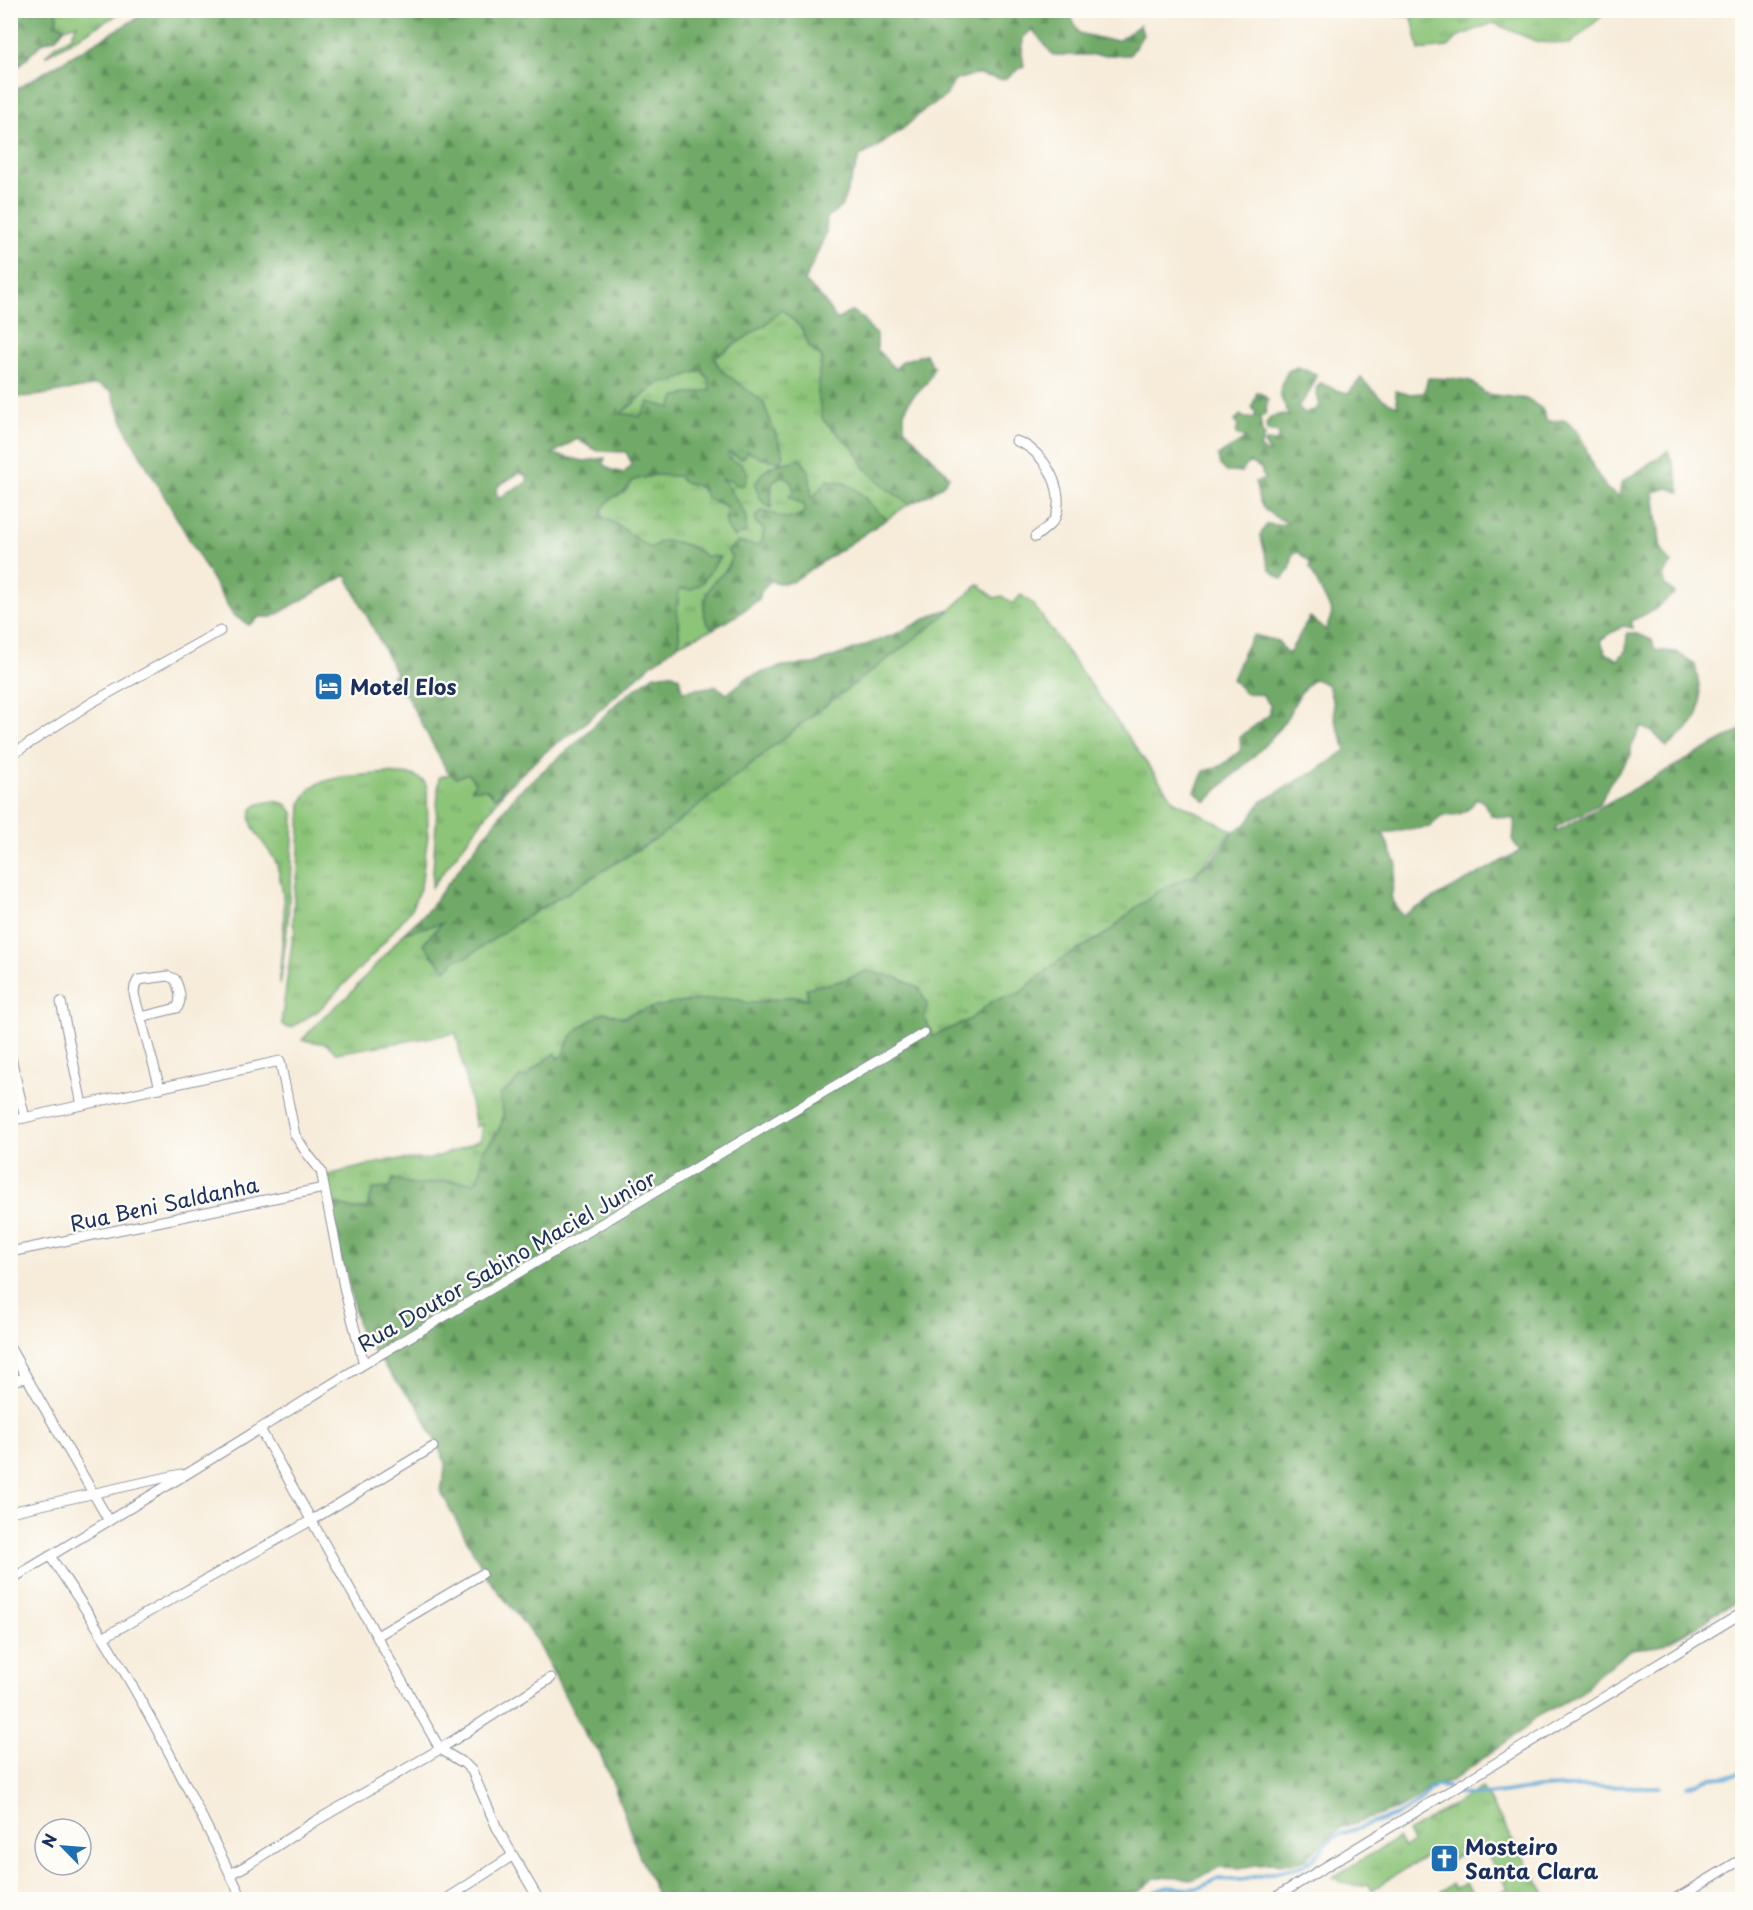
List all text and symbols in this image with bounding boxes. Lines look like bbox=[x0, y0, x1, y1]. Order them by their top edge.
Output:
hotel icon: Motel Elos bbox=[313, 670, 345, 702]
place label: Motel Elos bbox=[350, 670, 456, 702]
street label: Rua Doutor Sabino Maciel Junior bbox=[351, 1161, 661, 1359]
street label: Rua Beni Saldanha bbox=[67, 1167, 261, 1239]
north arrow bbox=[33, 1817, 93, 1877]
text: N bbox=[35, 1829, 62, 1851]
place label: Mosteiro Santa Clara bbox=[1465, 1830, 1598, 1886]
church icon: Mosteiro Santa Clara bbox=[1428, 1842, 1460, 1874]

